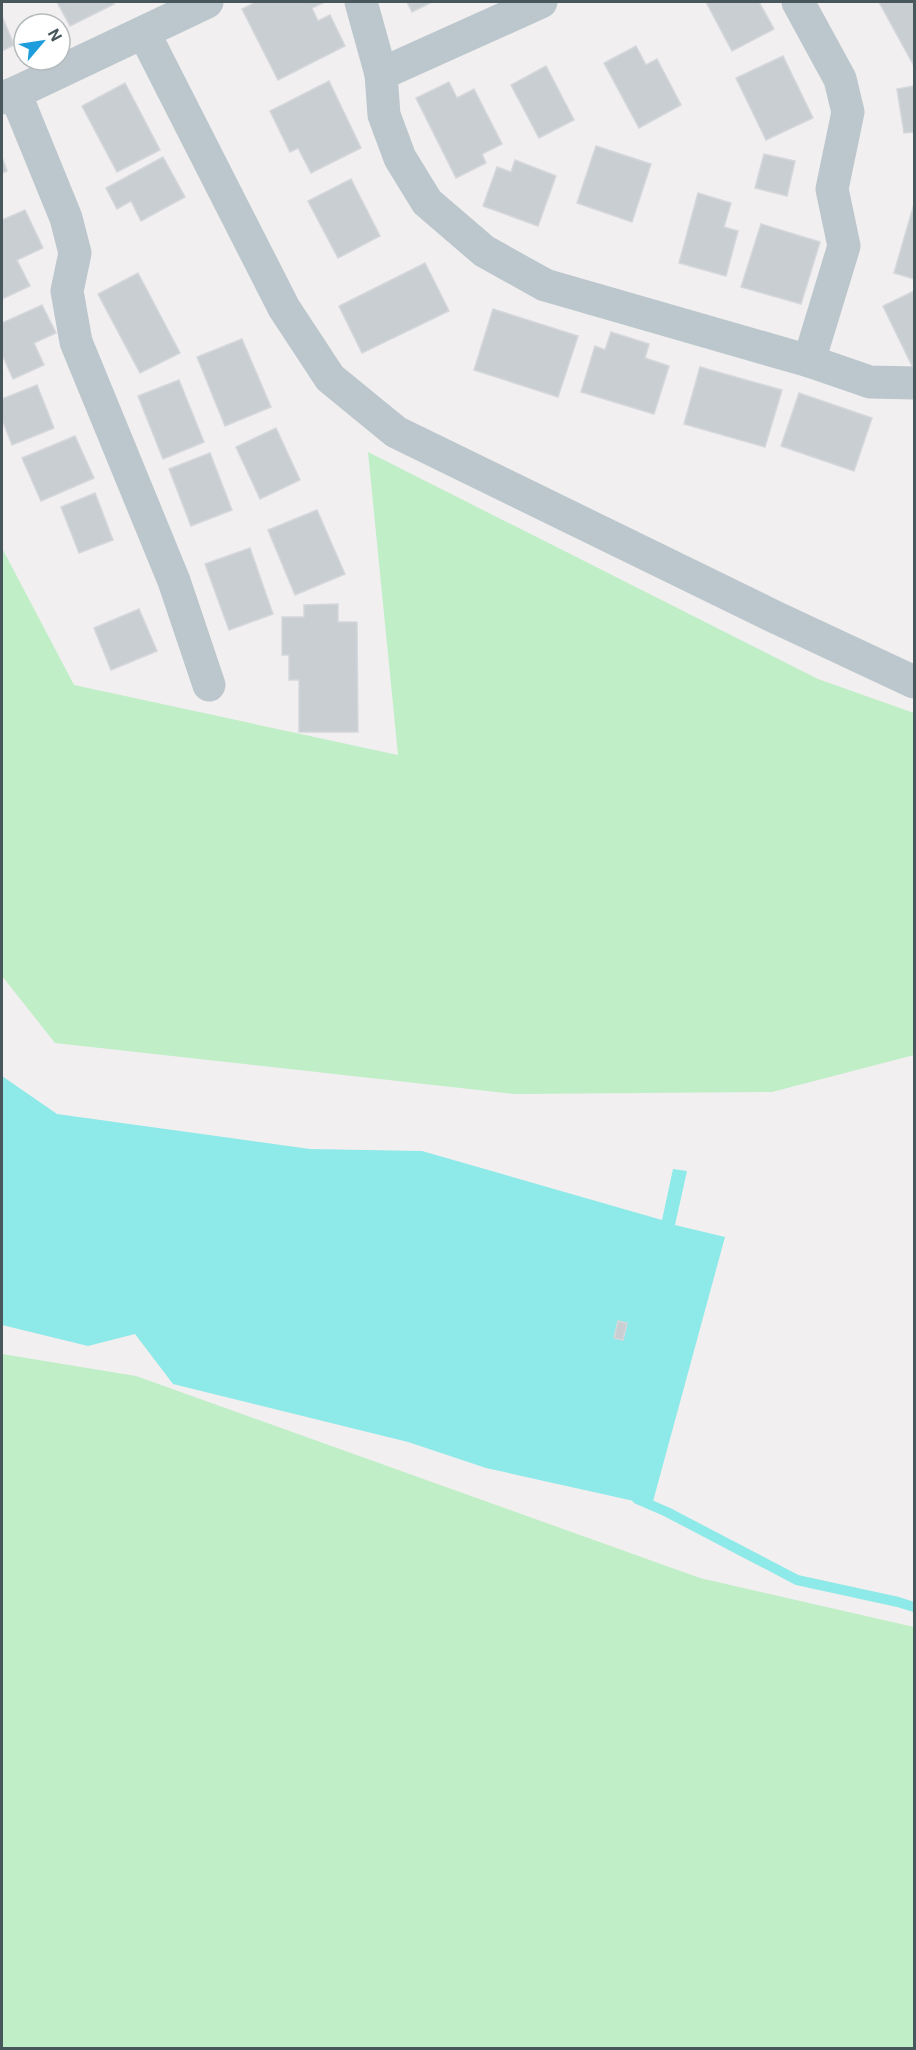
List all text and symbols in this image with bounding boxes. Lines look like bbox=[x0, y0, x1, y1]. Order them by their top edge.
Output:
north arrow bbox=[12, 12, 72, 72]
text: N bbox=[44, 25, 66, 45]

